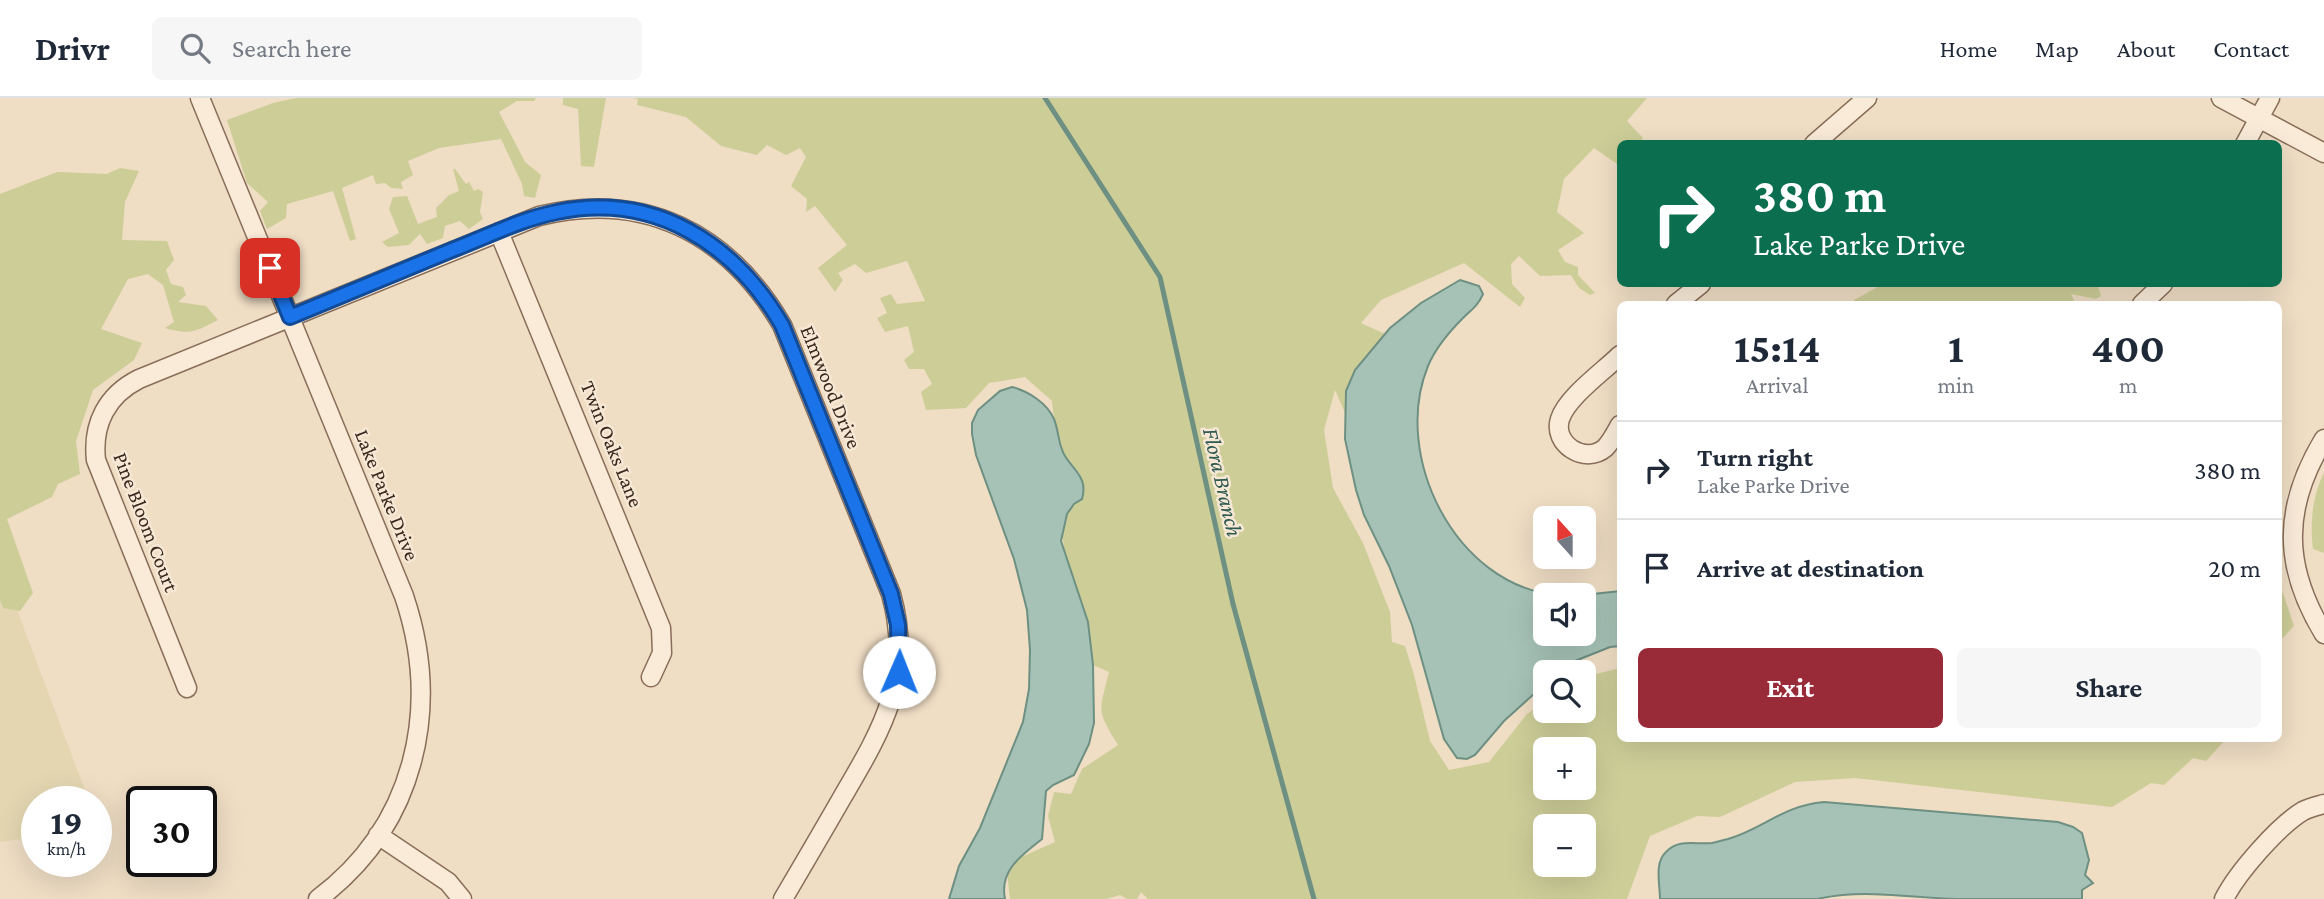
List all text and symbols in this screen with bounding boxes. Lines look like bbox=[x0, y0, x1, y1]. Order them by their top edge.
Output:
search box bbox=[152, 17, 642, 80]
icon: search bbox=[176, 29, 214, 67]
text: Drivr bbox=[35, 30, 110, 67]
text: Search here bbox=[232, 34, 351, 63]
text: Home bbox=[1940, 35, 1997, 62]
text: Map bbox=[2035, 35, 2079, 62]
text: About bbox=[2117, 35, 2175, 62]
text: Contact bbox=[2213, 35, 2289, 62]
icon: right bbox=[1638, 168, 1729, 259]
text: 380 m bbox=[1753, 168, 1886, 223]
text: Lake Parke Drive bbox=[1753, 226, 1965, 262]
pin bbox=[240, 238, 300, 298]
icon: arrive bbox=[251, 249, 289, 287]
street label: Elmwood Drive bbox=[795, 322, 867, 452]
text: 15:14 bbox=[1734, 324, 1820, 371]
text: 1 bbox=[1948, 324, 1964, 371]
text: 400 bbox=[2091, 324, 2165, 371]
text: Arrival bbox=[1746, 372, 1808, 398]
text: min bbox=[1937, 372, 1974, 398]
text: m bbox=[2119, 372, 2137, 398]
street label: Twin Oaks Lane bbox=[576, 377, 648, 511]
water label: Flora Branch bbox=[1198, 425, 1248, 539]
street label: Lake Parke Drive bbox=[350, 426, 424, 564]
text: Turn right bbox=[1697, 443, 1813, 472]
street label: Pine Bloom Court bbox=[108, 449, 184, 596]
icon: right bbox=[1638, 451, 1676, 489]
text: 380 m bbox=[2194, 456, 2261, 485]
text: Lake Parke Drive bbox=[1697, 472, 1850, 498]
north arrow bbox=[1533, 506, 1596, 569]
map controls bbox=[1533, 506, 1596, 877]
icon: arrive bbox=[1638, 549, 1676, 587]
text: Arrive at destination bbox=[1697, 554, 1924, 583]
text: 20 m bbox=[2208, 554, 2261, 583]
button: sound bbox=[1533, 583, 1596, 646]
position arrow bbox=[862, 635, 936, 709]
button: Exit bbox=[1638, 648, 1943, 728]
button: Share bbox=[1957, 648, 2261, 728]
button: search bbox=[1533, 660, 1596, 723]
button: + bbox=[1533, 737, 1596, 800]
speed limit sign: 30 bbox=[126, 786, 217, 877]
text: 19 bbox=[50, 803, 83, 842]
button: − bbox=[1533, 814, 1596, 877]
text: km/h bbox=[47, 839, 86, 859]

